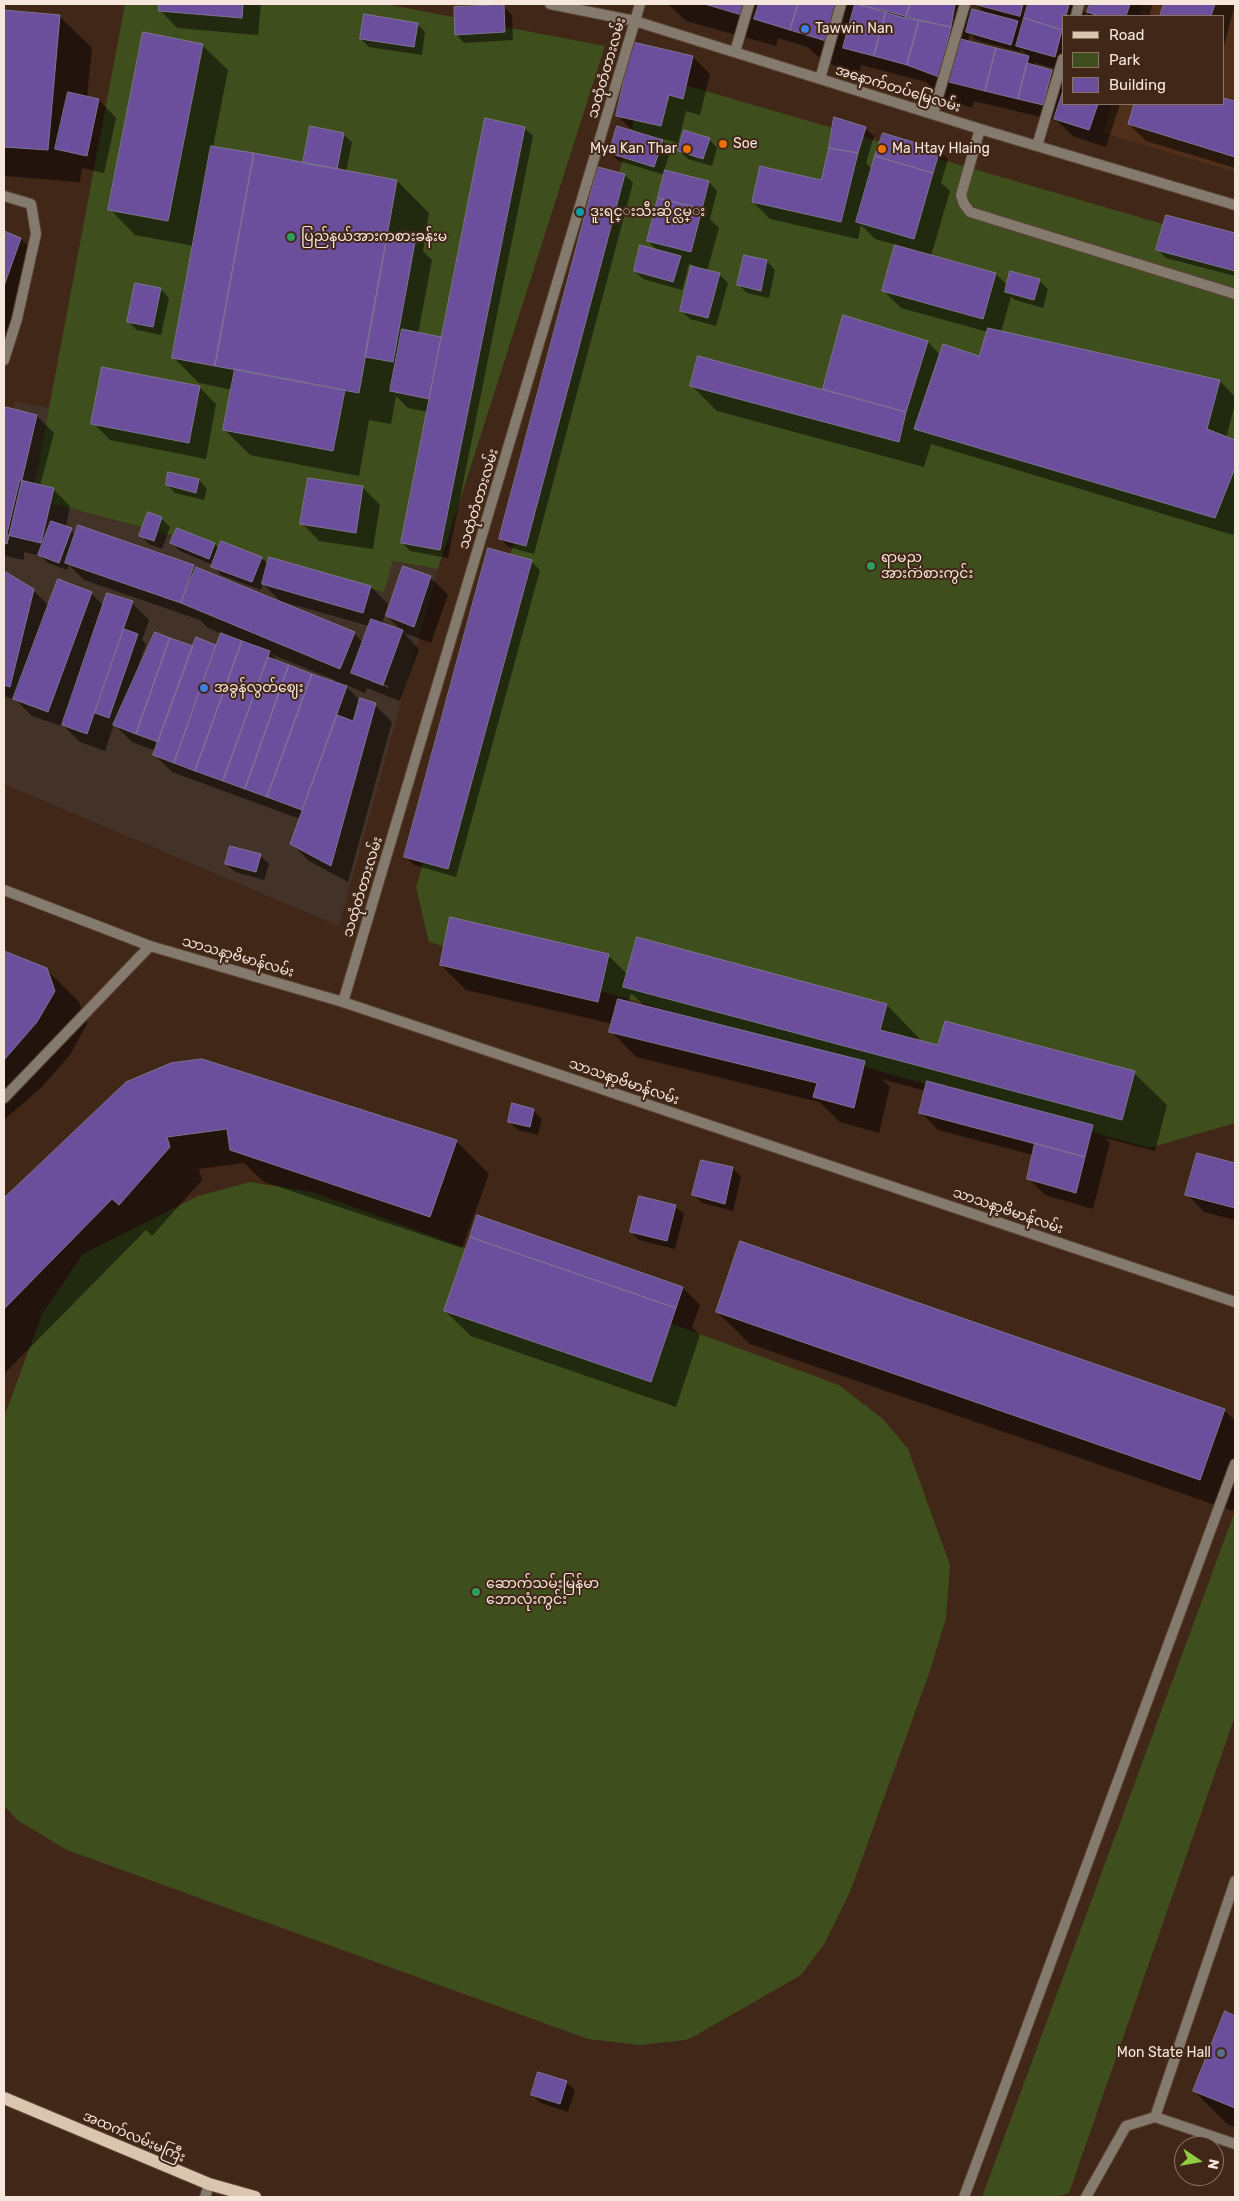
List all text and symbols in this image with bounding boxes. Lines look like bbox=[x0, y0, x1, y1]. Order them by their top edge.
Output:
legend bbox=[1062, 15, 1224, 105]
street label: သထုံတံတားလမ်း bbox=[585, 16, 629, 120]
place label: Tawwin Nan bbox=[815, 21, 893, 37]
marker: Tawwin Nan bbox=[799, 23, 811, 35]
text: Road bbox=[1109, 26, 1145, 44]
text: Park bbox=[1109, 51, 1140, 69]
street label: အနောက်တပ်မြေလမ်း bbox=[833, 62, 963, 116]
text: Building bbox=[1109, 76, 1166, 94]
place label: Soe bbox=[733, 136, 758, 152]
marker: Soe bbox=[717, 138, 729, 150]
place label: Mya Kan Thar bbox=[590, 141, 677, 157]
place label: Ma Htay Hlaing bbox=[892, 141, 990, 157]
marker: Mya Kan Thar bbox=[681, 143, 693, 155]
marker: Ma Htay Hlaing bbox=[876, 143, 888, 155]
place label: ဒူးရင္းသီးဆိုင္လမ္း bbox=[590, 204, 705, 220]
marker: ဒူးရင္းသီးဆိုင္လမ္း bbox=[574, 206, 586, 218]
place label: ပြည်နယ်အားကစားခန်းမ bbox=[301, 229, 447, 245]
marker: ပြည်နယ်အားကစားခန်းမ bbox=[285, 231, 297, 243]
street label: သထုံတံတားလမ်း bbox=[456, 447, 502, 551]
place label: ရာမည အားကစားကွင်း bbox=[881, 550, 973, 582]
marker: ရာမည အားကစားကွင်း bbox=[865, 560, 877, 572]
place label: အခွန်လွတ်ဈေး bbox=[214, 680, 304, 696]
marker: အခွန်လွတ်ဈေး bbox=[198, 682, 210, 694]
street label: သထုံတံတားလမ်း bbox=[340, 835, 386, 939]
street label: သာသနာ့ဗိမာန်လမ်း bbox=[180, 933, 296, 981]
street label: သာသနာ့ဗိမာန်လမ်း bbox=[567, 1055, 681, 1109]
street label: သာသနာ့ဗိမာန်လမ်း bbox=[951, 1184, 1065, 1238]
place label: ဆောက်သမ်းမြန်မာ ဘောလုံးကွင်း bbox=[486, 1576, 599, 1608]
marker: ဆောက်သမ်းမြန်မာ ဘောလုံးကွင်း bbox=[470, 1586, 482, 1598]
place label: Mon State Hall bbox=[1117, 2045, 1211, 2061]
marker: Mon State Hall bbox=[1215, 2047, 1227, 2059]
street label: အထက်လမ်းမကြီး bbox=[80, 2108, 188, 2166]
north arrow bbox=[1174, 2136, 1224, 2186]
text: N bbox=[1204, 2157, 1223, 2171]

